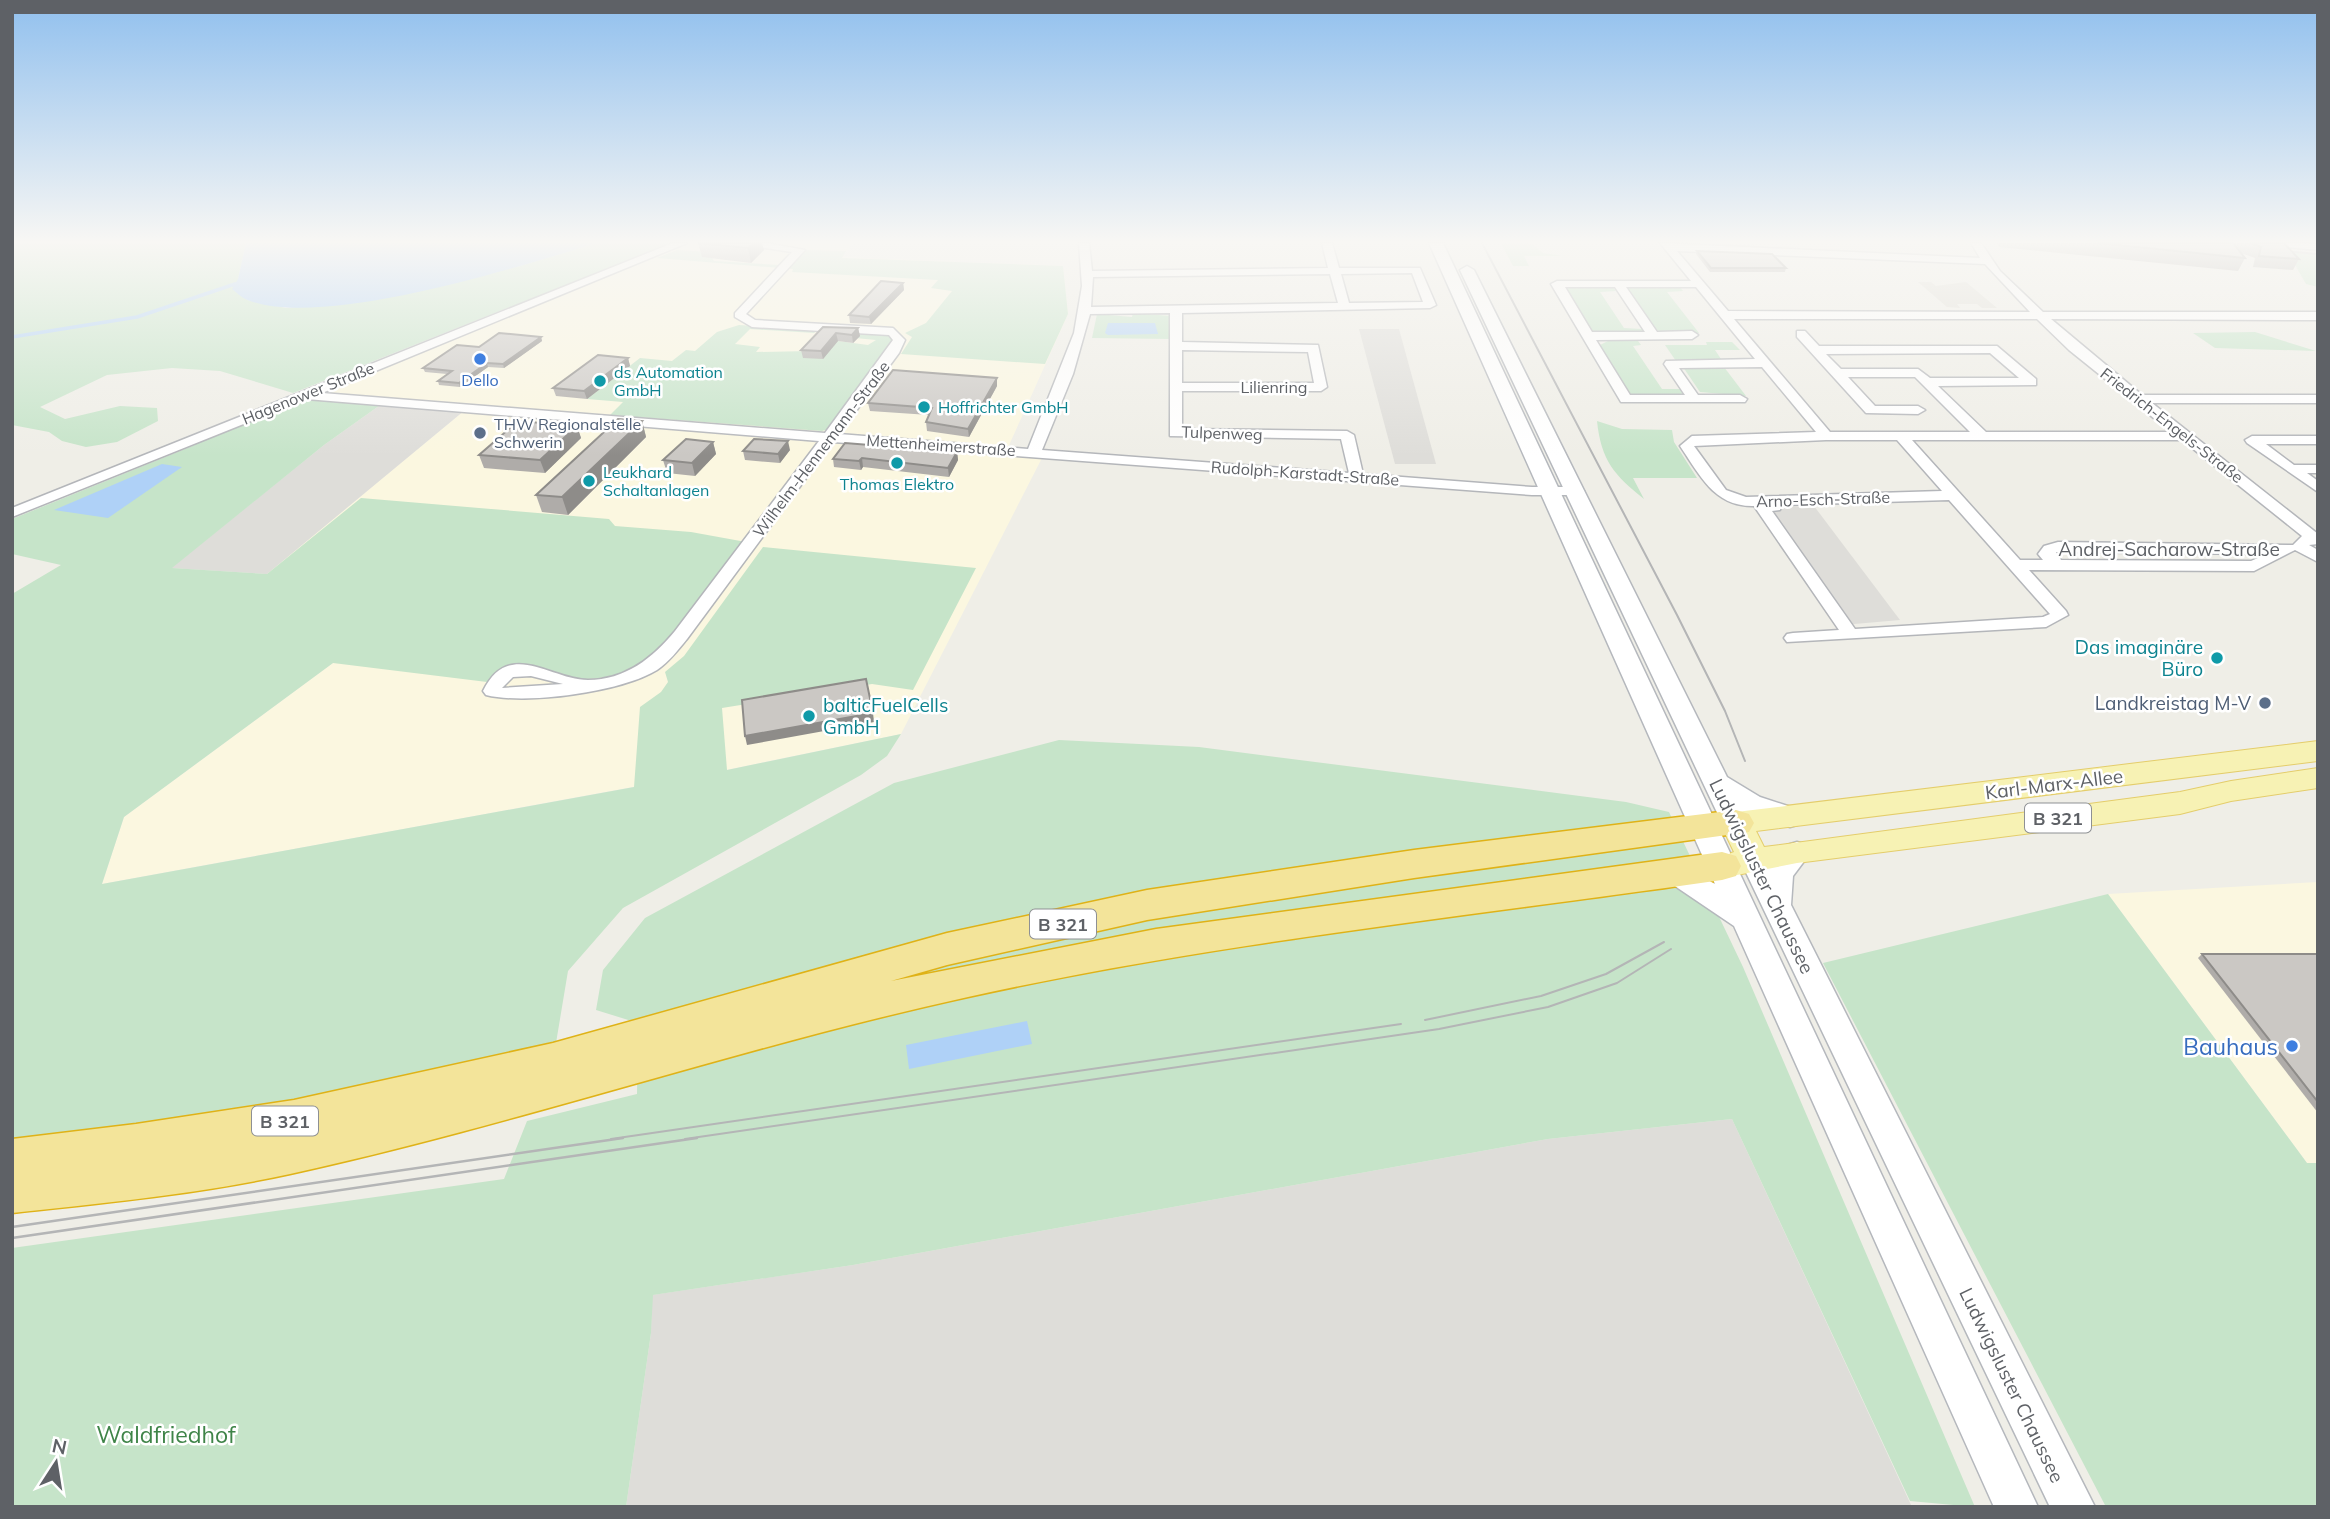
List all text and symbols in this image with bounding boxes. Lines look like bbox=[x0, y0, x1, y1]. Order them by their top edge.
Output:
marker: Dello bbox=[472, 351, 488, 367]
street label: Hagenower Straße bbox=[239, 357, 377, 429]
street label: Wilhelm-Hennemann-Straße bbox=[748, 357, 894, 541]
place label: ds Automation GmbH bbox=[614, 362, 723, 400]
street label: Friedrich-Engels-Straße bbox=[2097, 363, 2247, 487]
place label: Dello bbox=[461, 370, 499, 390]
marker: ds Automation GmbH bbox=[592, 373, 608, 389]
street label: Lilienring bbox=[1241, 377, 1307, 397]
place label: Hoffrichter GmbH bbox=[938, 397, 1069, 417]
marker: Hoffrichter GmbH bbox=[916, 399, 932, 415]
place label: THW Regionalstelle Schwerin bbox=[494, 414, 641, 452]
street label: Tulpenweg bbox=[1181, 422, 1263, 444]
marker: THW Regionalstelle Schwerin bbox=[472, 425, 488, 441]
street label: Mettenheimerstraße bbox=[866, 430, 1016, 460]
marker: Thomas Elektro bbox=[889, 455, 905, 471]
street label: Rudolph-Karstadt-Straße bbox=[1210, 456, 1400, 490]
place label: Leukhard Schaltanlagen bbox=[603, 462, 709, 500]
marker: Leukhard Schaltanlagen bbox=[581, 473, 597, 489]
place label: Thomas Elektro bbox=[840, 474, 954, 494]
street label: Arno-Esch-Straße bbox=[1756, 487, 1890, 511]
street label: Andrej-Sacharow-Straße bbox=[2058, 537, 2280, 561]
place label: Das imaginäre Büro bbox=[2075, 635, 2203, 681]
marker: Das imaginäre Büro bbox=[2209, 650, 2225, 666]
place label: Landkreistag M-V bbox=[2095, 691, 2252, 715]
place label: balticFuelCells GmbH bbox=[823, 693, 948, 739]
marker: Landkreistag M-V bbox=[2257, 695, 2273, 711]
marker: balticFuelCells GmbH bbox=[801, 708, 817, 724]
street label: Karl-Marx-Allee bbox=[1984, 764, 2124, 804]
street label: Ludwigsluster Chaussee bbox=[1704, 775, 1820, 977]
road number: B 321 bbox=[2025, 804, 2091, 832]
road number: B 321 bbox=[1030, 909, 1096, 939]
place label: Bauhaus bbox=[2183, 1032, 2278, 1061]
marker: Bauhaus bbox=[2284, 1038, 2300, 1054]
road number: B 321 bbox=[252, 1106, 318, 1136]
street label: Ludwigsluster Chaussee bbox=[1954, 1284, 2070, 1486]
park label: Waldfriedhof bbox=[96, 1420, 236, 1449]
north arrow bbox=[21, 1428, 91, 1498]
text: N bbox=[50, 1433, 69, 1460]

